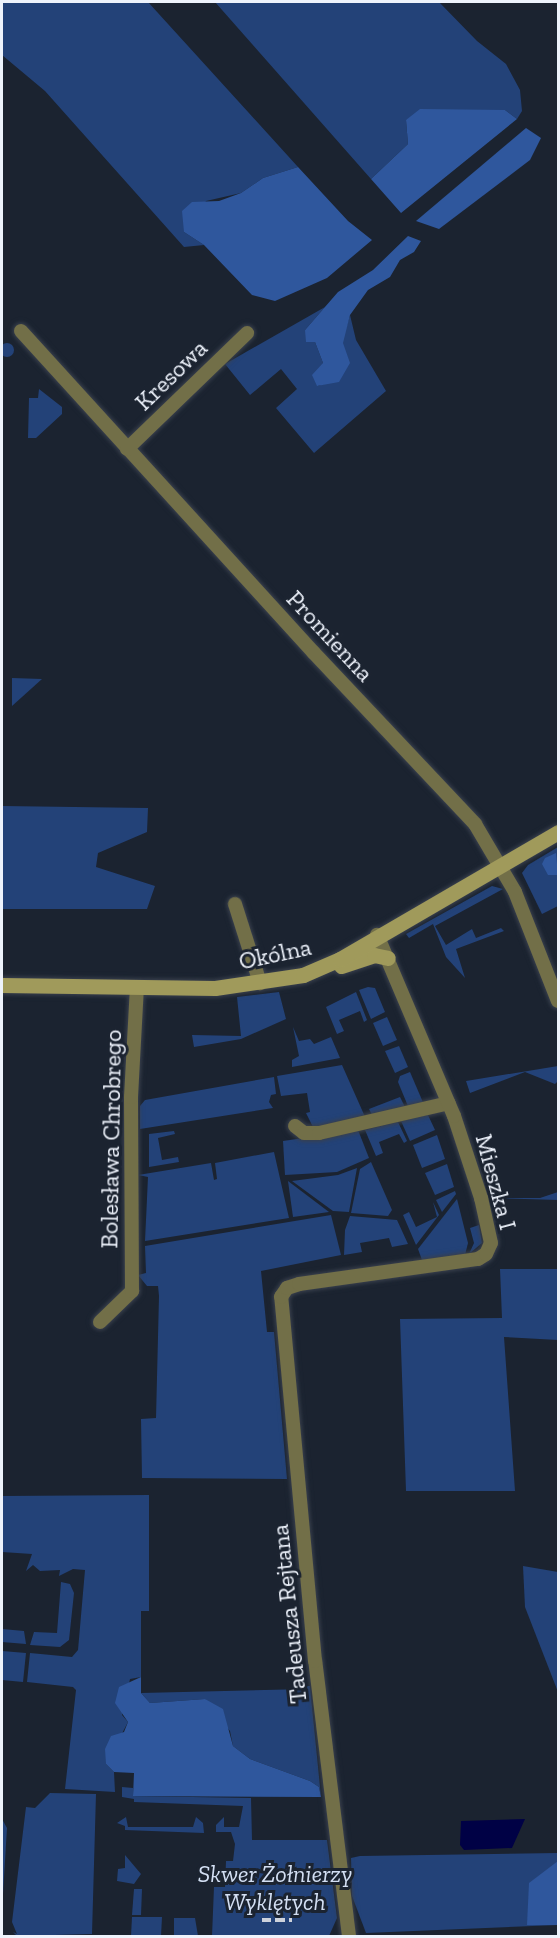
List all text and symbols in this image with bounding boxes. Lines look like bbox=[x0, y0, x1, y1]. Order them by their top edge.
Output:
street label: Kresowa bbox=[129, 334, 213, 416]
street label: Promienna bbox=[281, 585, 379, 687]
street label: Okólna bbox=[236, 932, 314, 976]
street label: Bolesława Chrobrego bbox=[95, 1029, 127, 1249]
street label: Mieszka I bbox=[469, 1131, 523, 1233]
street label: Tadeusza Rejtana bbox=[265, 1523, 313, 1705]
park label: Skwer Żołnierzy Wyklętych bbox=[198, 1860, 352, 1916]

